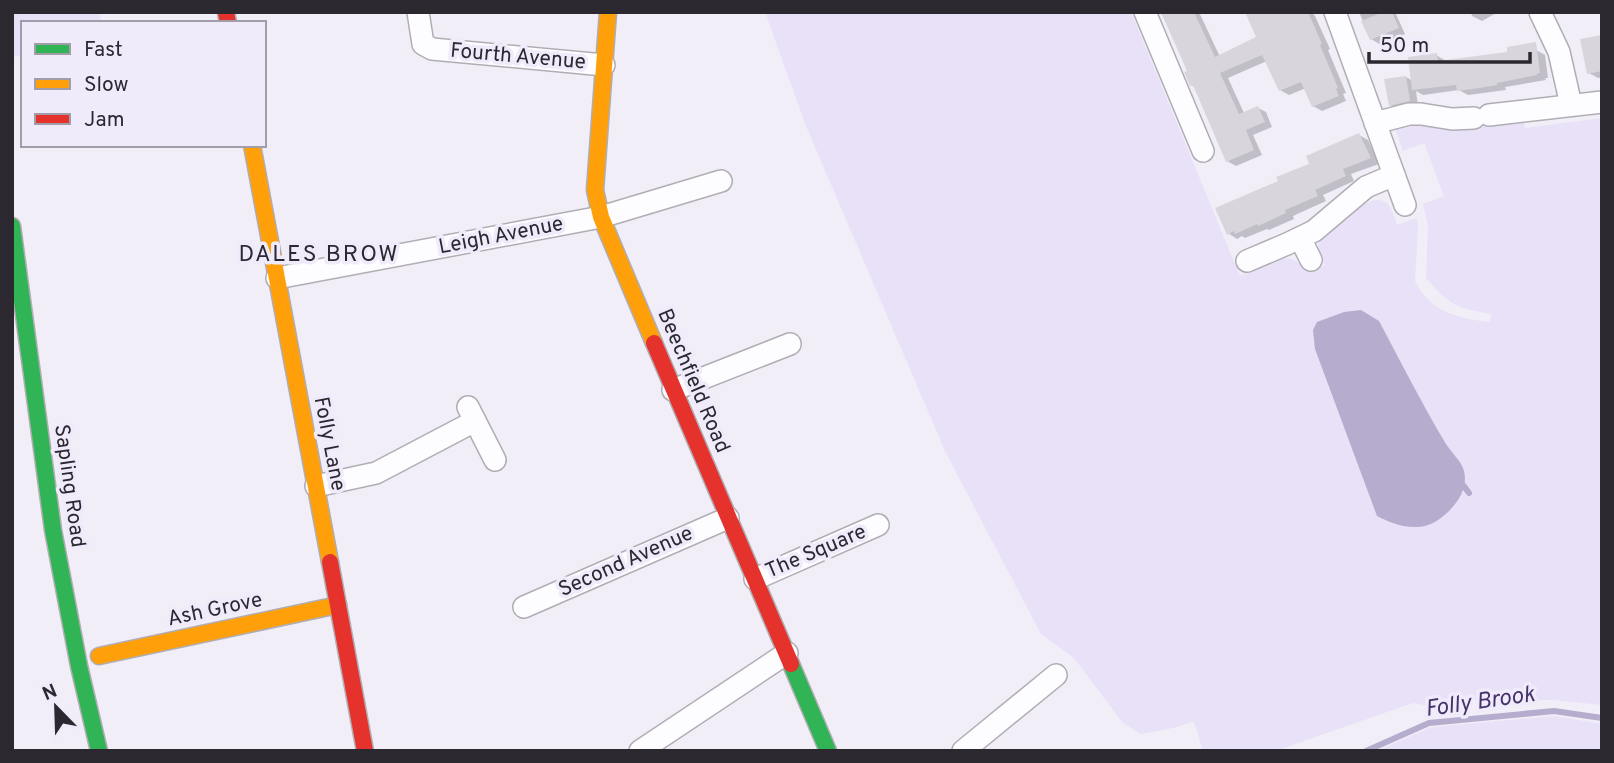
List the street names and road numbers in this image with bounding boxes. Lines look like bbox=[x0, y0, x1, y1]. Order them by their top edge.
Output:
street label: Fourth Avenue bbox=[449, 38, 587, 76]
street label: Leigh Avenue bbox=[436, 211, 566, 261]
street label: Beechfield Road bbox=[650, 305, 736, 457]
street label: Folly Lane bbox=[307, 395, 351, 493]
street label: Sapling Road bbox=[47, 423, 91, 549]
street label: The Square bbox=[762, 519, 870, 585]
street label: Second Avenue bbox=[555, 520, 697, 604]
street label: Ash Grove bbox=[165, 587, 265, 633]

